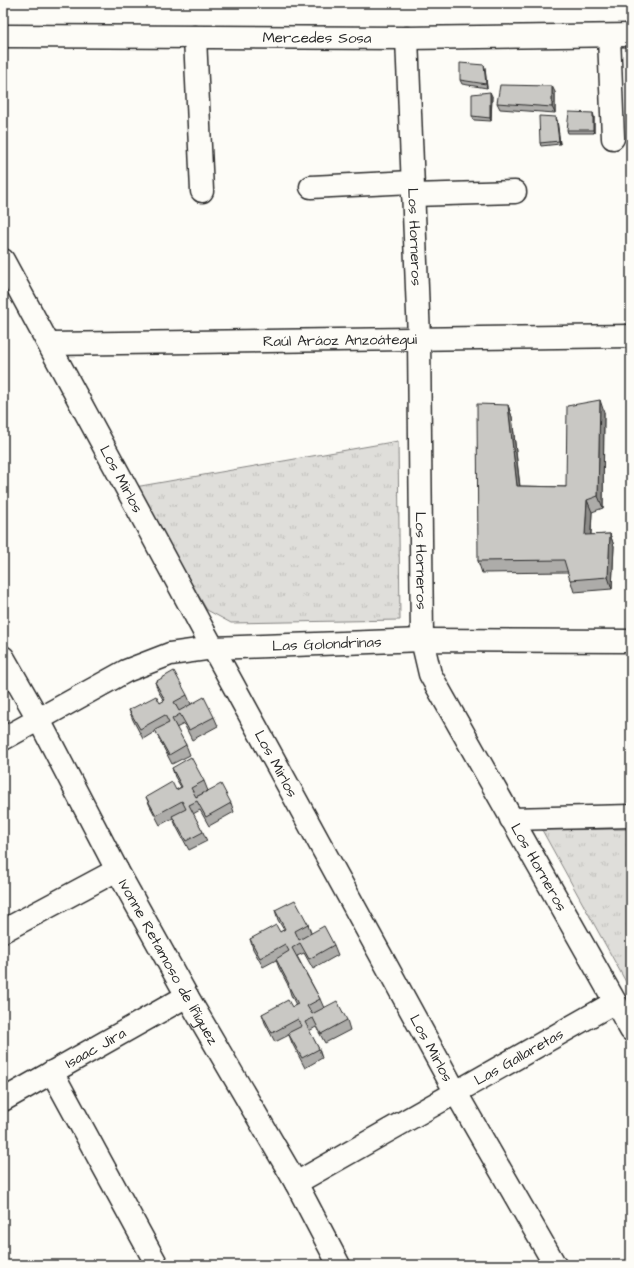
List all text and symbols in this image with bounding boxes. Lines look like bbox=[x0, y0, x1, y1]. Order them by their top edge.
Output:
street label: Mercedes Sosa bbox=[262, 27, 372, 49]
street label: Los Horneros bbox=[402, 187, 427, 287]
street label: Raúl Aráoz Anzoátegui bbox=[263, 329, 418, 352]
street label: Los Mirlos bbox=[94, 442, 148, 517]
street label: Los Horneros bbox=[410, 512, 432, 610]
street label: Las Golondrinas bbox=[272, 632, 382, 657]
street label: Los Mirlos bbox=[249, 727, 303, 802]
street label: Los Horneros bbox=[505, 820, 572, 916]
street label: Ivonne Retamoso de Íñiguez bbox=[113, 875, 224, 1049]
street label: Los Mirlos bbox=[404, 1011, 458, 1086]
street label: Isaac Jira bbox=[61, 1023, 130, 1074]
street label: Las Gallaretas bbox=[470, 1023, 568, 1091]

